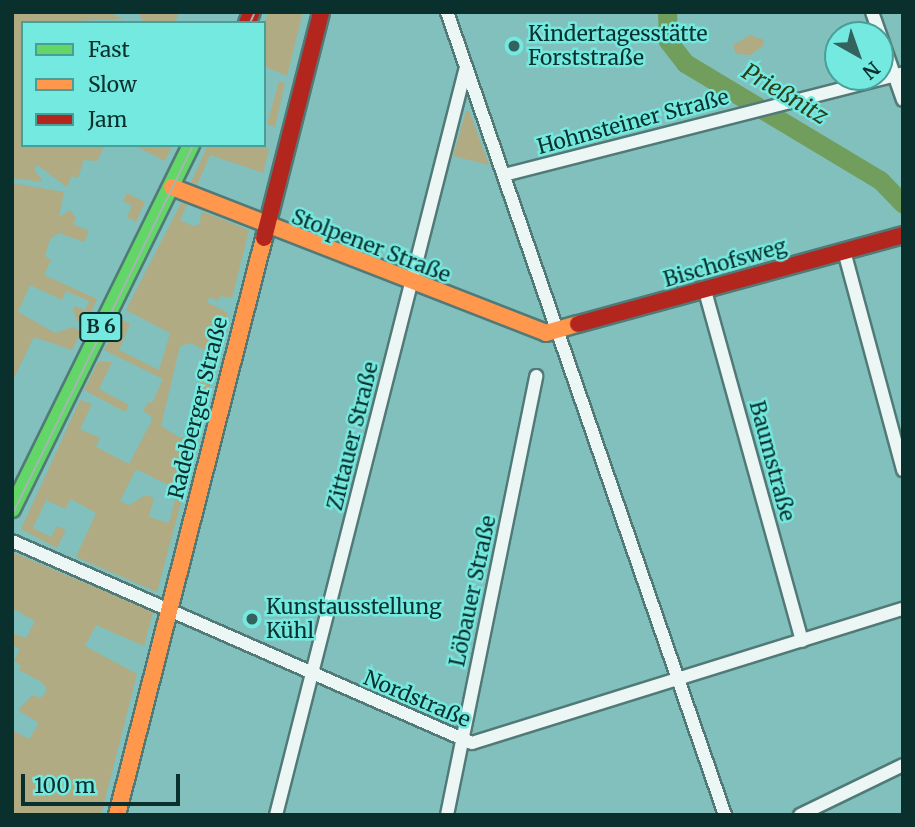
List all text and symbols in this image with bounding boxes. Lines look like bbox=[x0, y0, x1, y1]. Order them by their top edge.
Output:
legend bbox=[21, 21, 266, 147]
place label: Kindertagesstätte Forststraße bbox=[528, 21, 707, 71]
north arrow bbox=[824, 21, 894, 91]
text: Fast bbox=[88, 36, 130, 63]
marker: Kindertagesstätte Forststraße bbox=[506, 38, 522, 54]
text: N bbox=[858, 57, 885, 85]
water label: Prießnitz bbox=[737, 58, 833, 130]
text: Slow bbox=[88, 71, 137, 98]
street label: Hohnsteiner Straße bbox=[534, 84, 732, 160]
text: Jam bbox=[88, 106, 127, 133]
street label: Stolpener Straße bbox=[288, 204, 454, 288]
street label: Bischofsweg bbox=[661, 233, 789, 293]
road number: B 6 bbox=[78, 312, 124, 342]
street label: Radeberger Straße bbox=[163, 314, 233, 502]
street label: Zittauer Straße bbox=[322, 359, 384, 513]
street label: Baumstraße bbox=[744, 398, 800, 524]
street label: Löbauer Straße bbox=[445, 513, 501, 669]
place label: Kunstausstellung Kühl bbox=[266, 594, 442, 644]
marker: Kunstausstellung Kühl bbox=[244, 611, 260, 627]
street label: Nordstraße bbox=[360, 665, 474, 733]
scale bar bbox=[24, 760, 184, 804]
text: 100 m bbox=[34, 772, 96, 799]

